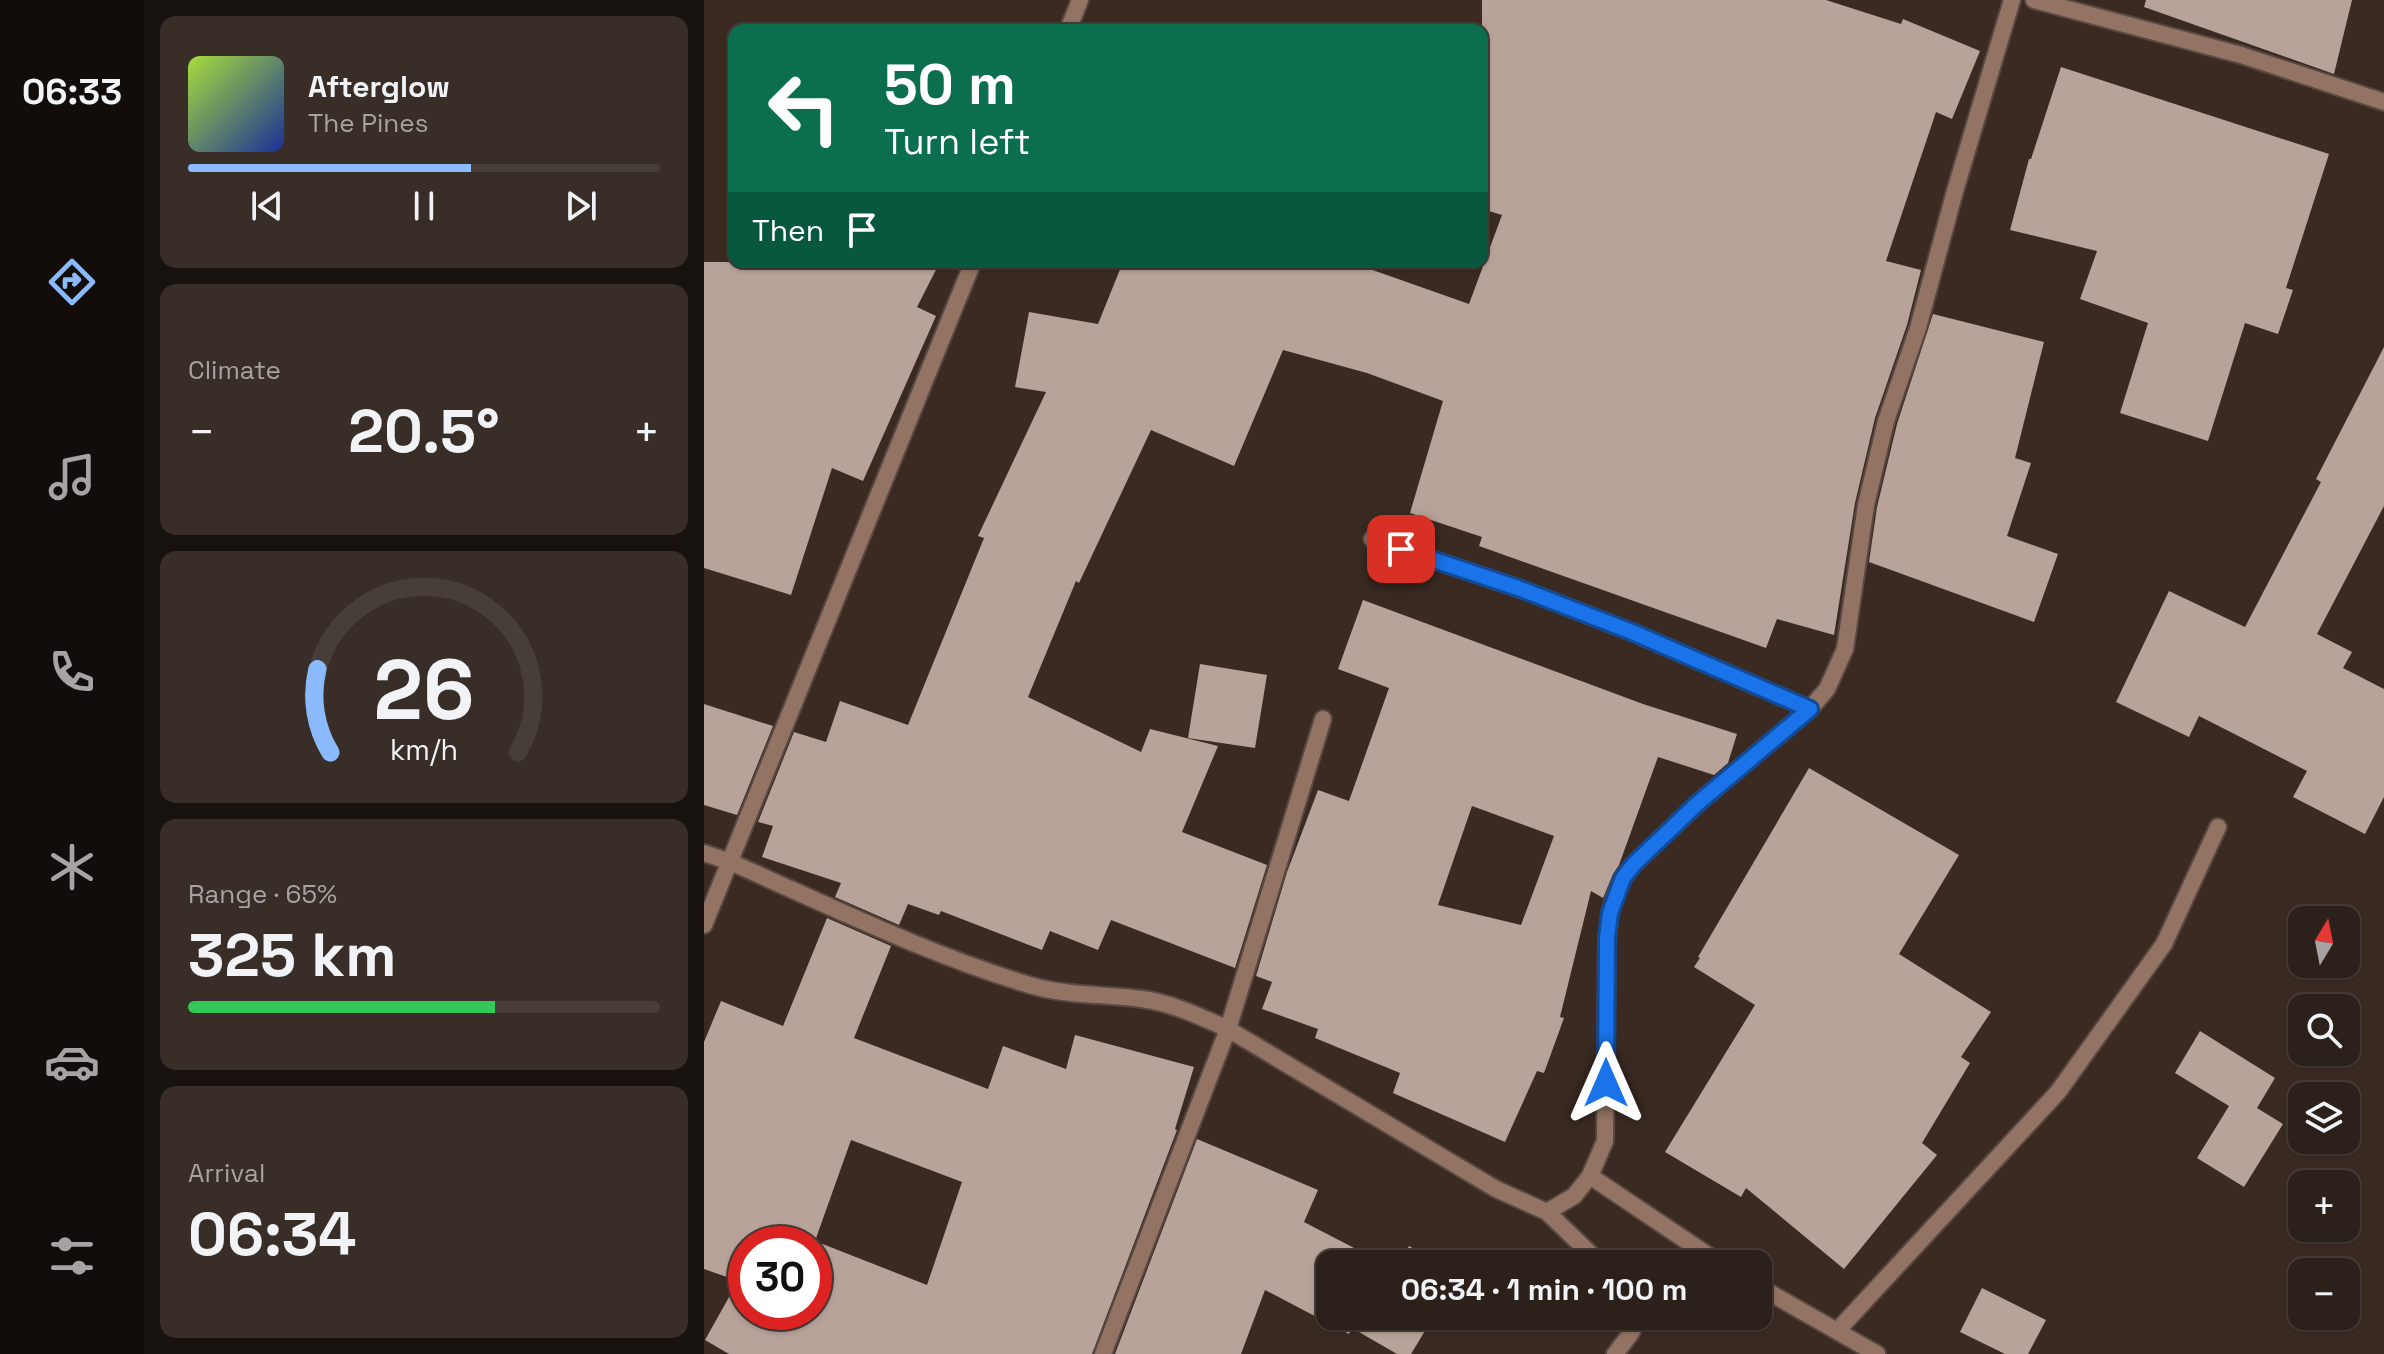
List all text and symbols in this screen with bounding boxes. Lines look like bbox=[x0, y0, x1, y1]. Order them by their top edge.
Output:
text: 50 m bbox=[884, 49, 1016, 120]
icon: left bbox=[752, 56, 856, 160]
text: Afterglow bbox=[308, 67, 450, 106]
text: 06:33 bbox=[22, 69, 122, 115]
text: The Pines bbox=[308, 106, 428, 140]
text: Turn left bbox=[884, 119, 1031, 165]
icon: previous bbox=[245, 184, 289, 228]
icon: pause bbox=[402, 184, 446, 228]
icon: next bbox=[559, 184, 603, 228]
icon: arrive bbox=[840, 208, 884, 252]
text: Then bbox=[752, 211, 824, 250]
icon: directions bbox=[44, 254, 100, 310]
text: Climate bbox=[188, 353, 281, 387]
text: 20.5° bbox=[348, 393, 500, 470]
text: − bbox=[188, 404, 215, 460]
text: + bbox=[633, 404, 660, 460]
icon: music bbox=[44, 449, 100, 505]
pin bbox=[1367, 515, 1435, 583]
icon: arrive bbox=[1379, 527, 1423, 571]
text: 26 bbox=[374, 637, 474, 743]
icon: phone bbox=[44, 644, 100, 700]
text: km/h bbox=[390, 732, 458, 768]
icon: climate bbox=[44, 839, 100, 895]
text: Range · 65% bbox=[188, 877, 337, 911]
north arrow bbox=[2288, 906, 2360, 978]
map controls bbox=[2288, 906, 2360, 1330]
text: 325 km bbox=[188, 917, 396, 994]
button: search bbox=[2288, 994, 2360, 1066]
icon: car bbox=[44, 1034, 100, 1090]
position arrow bbox=[1564, 1041, 1648, 1125]
button: layers bbox=[2288, 1082, 2360, 1154]
text: Arrival bbox=[188, 1156, 265, 1190]
button: + bbox=[2288, 1170, 2360, 1242]
text: 06:34 bbox=[188, 1196, 356, 1273]
speed limit sign: 30 bbox=[728, 1226, 832, 1330]
icon: filters bbox=[44, 1228, 100, 1284]
button: − bbox=[2288, 1258, 2360, 1330]
text: 06:34 · 1 min · 100 m bbox=[1401, 1270, 1687, 1309]

